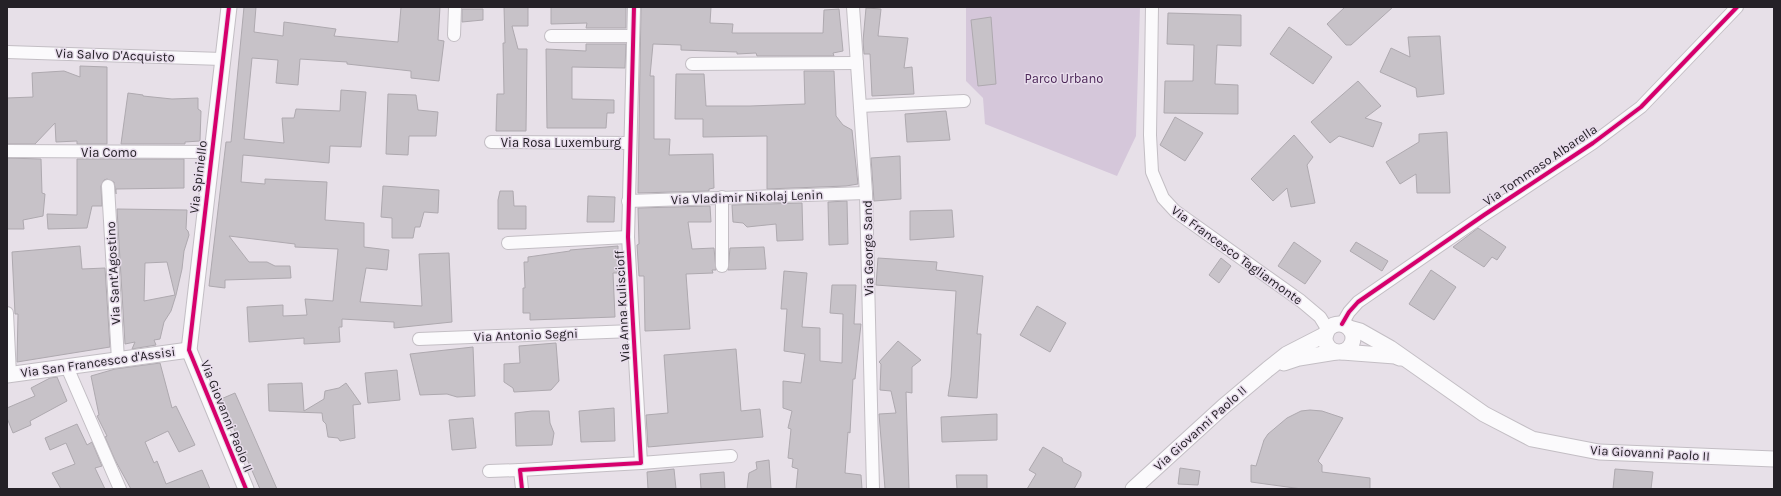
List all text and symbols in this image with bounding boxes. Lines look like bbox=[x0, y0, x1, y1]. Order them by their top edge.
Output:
street label: Via Salvo D'Acquisto bbox=[55, 45, 175, 66]
park label: Parco Urbano bbox=[1025, 71, 1103, 86]
street label: Via Tommaso Albarella bbox=[1480, 121, 1600, 209]
street label: Via Rosa Luxemburg bbox=[501, 135, 622, 150]
street label: Via Spiniello bbox=[186, 140, 210, 214]
street label: Via Como bbox=[81, 145, 137, 160]
street label: Via Vladimir Nikolaj Lenin bbox=[671, 187, 823, 207]
street label: Via George Sand bbox=[860, 200, 876, 296]
street label: Via Francesco Tagliamonte bbox=[1169, 202, 1306, 308]
street label: Via Sant'Agostino bbox=[103, 221, 123, 325]
street label: Via Anna Kuliscioff bbox=[612, 249, 632, 362]
street label: Via Antonio Segni bbox=[474, 326, 578, 344]
street label: Via San Francesco d'Assisi bbox=[20, 344, 176, 380]
street label: Via Giovanni Paolo II bbox=[198, 358, 256, 474]
street label: Via Giovanni Paolo II bbox=[1151, 382, 1249, 474]
street label: Via Giovanni Paolo II bbox=[1590, 442, 1710, 464]

